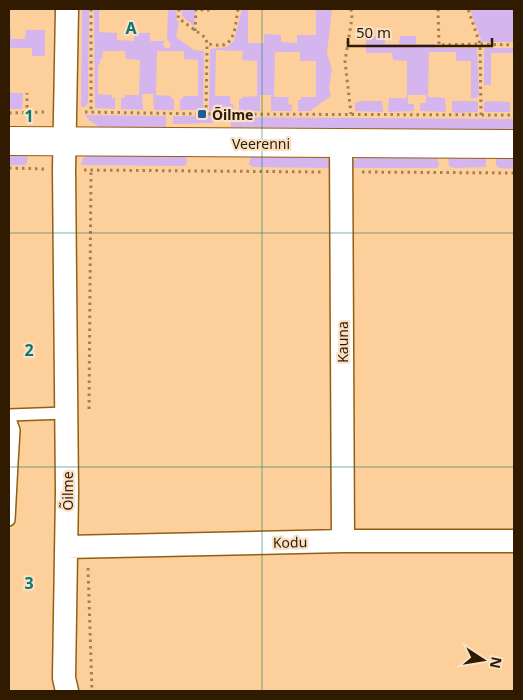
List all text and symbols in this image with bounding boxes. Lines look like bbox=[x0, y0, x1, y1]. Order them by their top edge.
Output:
scale bar bbox=[348, 15, 492, 47]
text: A bbox=[125, 17, 137, 39]
text: 50 m bbox=[356, 22, 391, 42]
text: 1 bbox=[24, 105, 34, 127]
place label: Õilme bbox=[212, 105, 253, 124]
marker: Õilme bbox=[196, 108, 208, 120]
street label: Veerenni bbox=[232, 134, 290, 153]
street label: Kauna bbox=[333, 321, 352, 363]
text: 2 bbox=[24, 339, 34, 361]
street label: Õilme bbox=[58, 471, 77, 511]
street label: Kodu bbox=[273, 532, 307, 552]
text: 3 bbox=[24, 572, 34, 594]
north arrow bbox=[458, 635, 508, 685]
text: N bbox=[486, 655, 507, 670]

